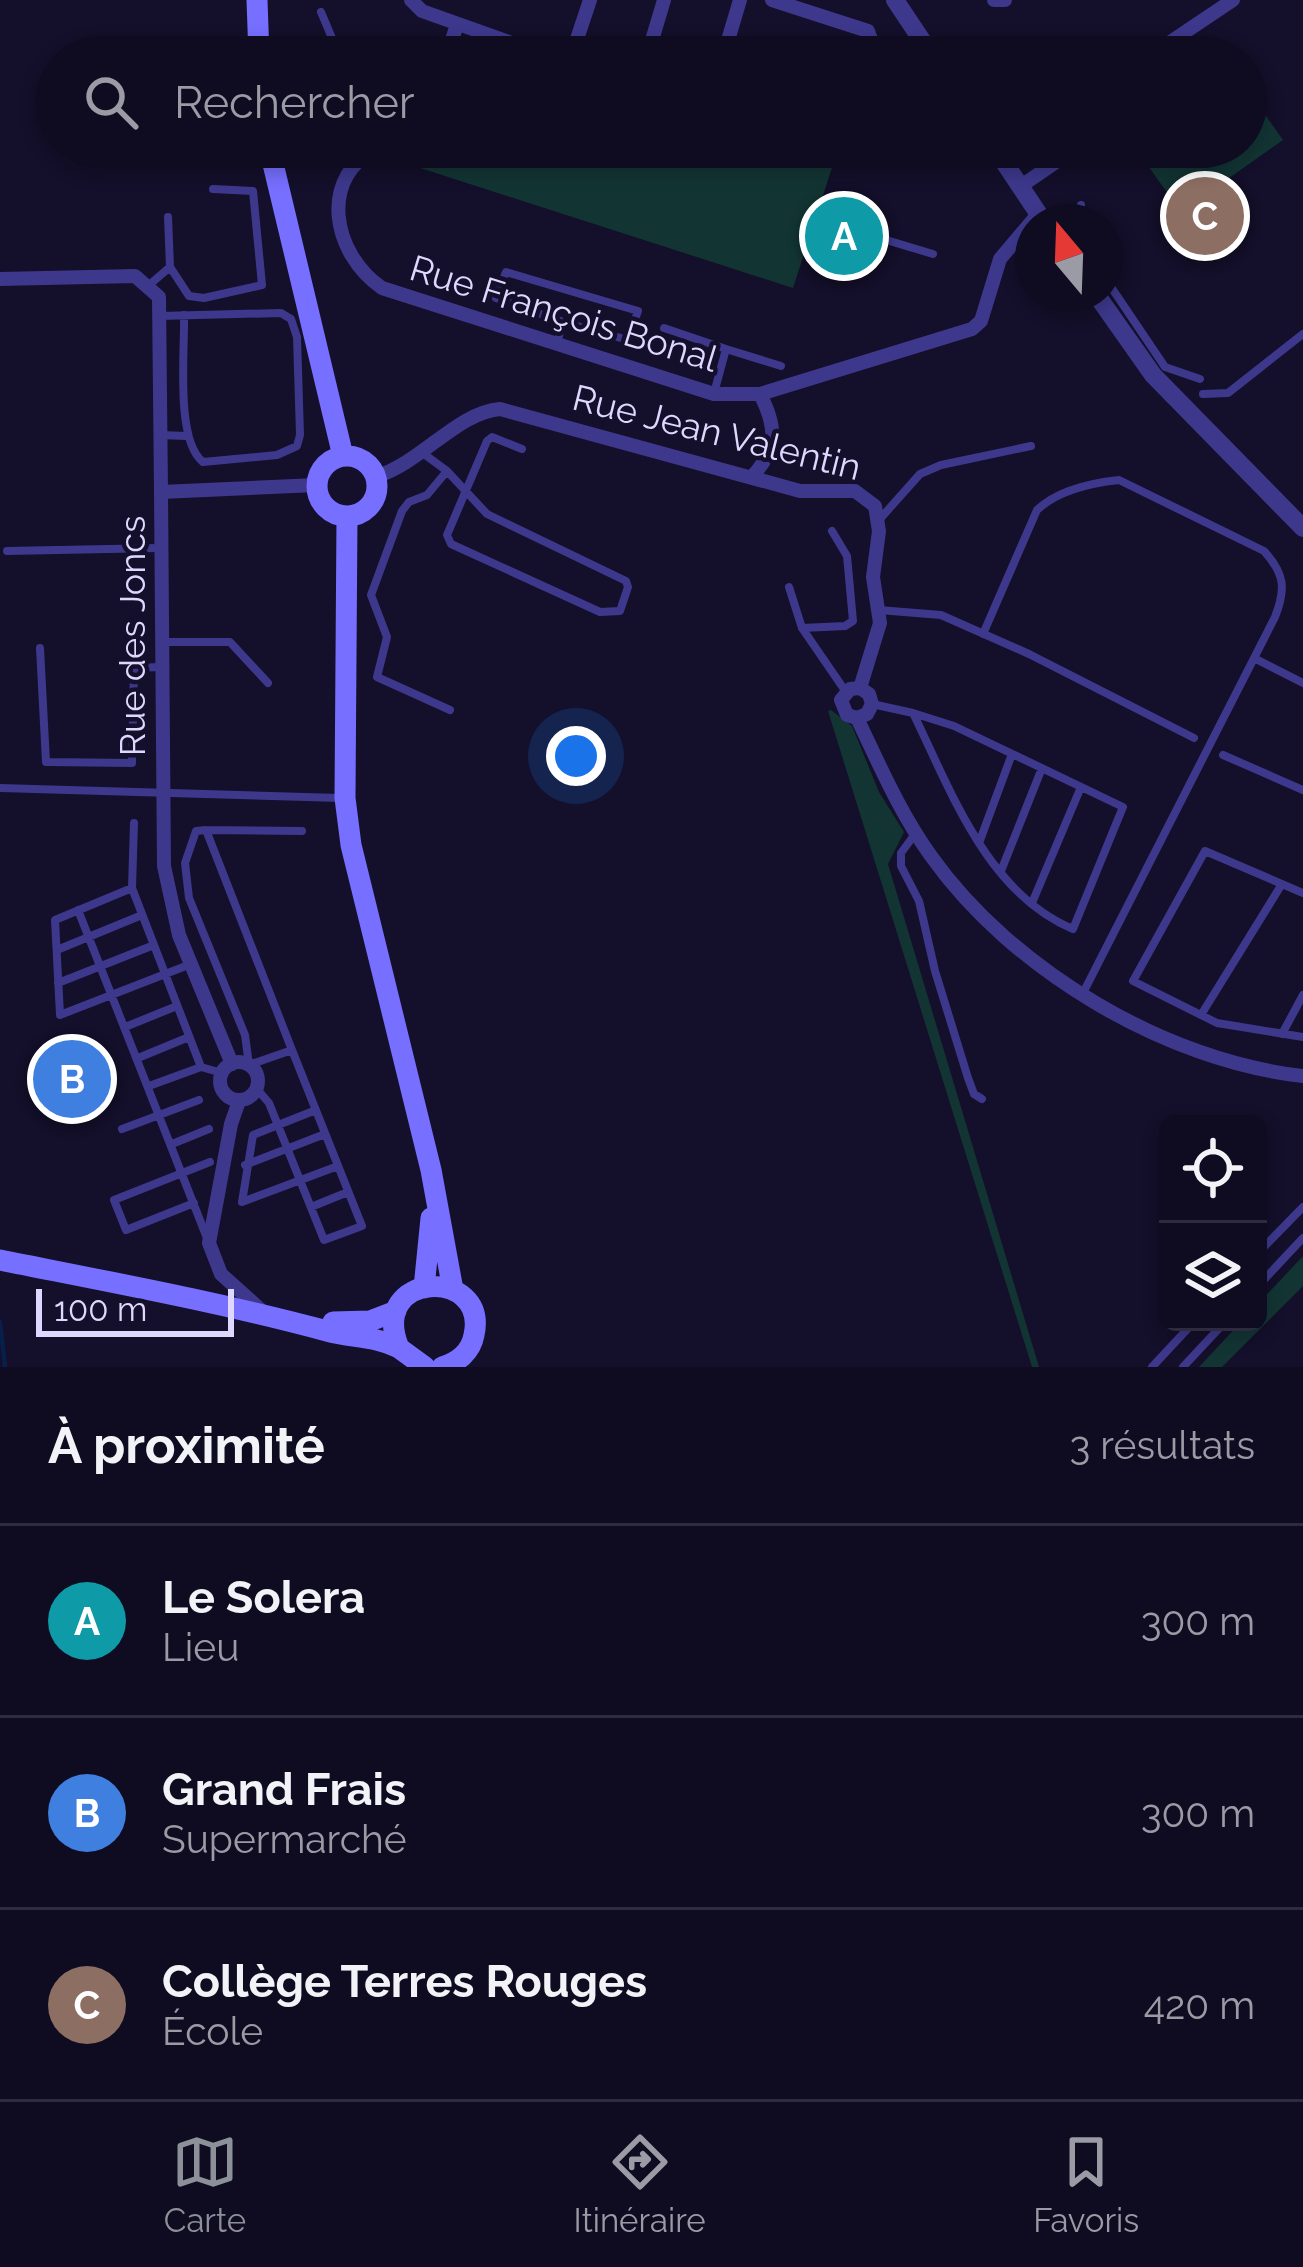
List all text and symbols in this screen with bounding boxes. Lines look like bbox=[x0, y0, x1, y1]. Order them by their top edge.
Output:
search box bbox=[36, 36, 1267, 168]
icon: search bbox=[78, 69, 144, 135]
text: Rechercher bbox=[174, 76, 415, 129]
pin: C bbox=[1166, 171, 1244, 261]
pin: A bbox=[805, 191, 883, 281]
north arrow bbox=[1015, 204, 1123, 312]
street label: Rue François Bonal bbox=[405, 246, 723, 380]
street label: Rue Jean Valentin bbox=[569, 376, 865, 488]
street label: Rue des Joncs bbox=[111, 516, 153, 756]
your location bbox=[546, 726, 606, 786]
pin: B bbox=[33, 1034, 111, 1124]
map controls bbox=[1159, 1115, 1267, 1331]
button: locate bbox=[1159, 1115, 1267, 1223]
button: layers bbox=[1159, 1223, 1267, 1331]
scale bar bbox=[36, 1283, 234, 1336]
text: 100 m bbox=[54, 1290, 147, 1329]
text: À proximité bbox=[48, 1415, 325, 1475]
text: 3 résultats bbox=[1070, 1422, 1255, 1468]
text: Le Solera bbox=[162, 1571, 365, 1624]
text: A bbox=[74, 1598, 100, 1644]
text: 300 m bbox=[1141, 1598, 1255, 1644]
text: Lieu bbox=[162, 1624, 239, 1670]
text: Grand Frais bbox=[162, 1763, 406, 1816]
text: B bbox=[74, 1790, 100, 1836]
text: 300 m bbox=[1141, 1790, 1255, 1836]
text: Supermarché bbox=[162, 1816, 407, 1862]
text: Collège Terres Rouges bbox=[162, 1955, 647, 2008]
text: C bbox=[74, 1982, 100, 2028]
text: 420 m bbox=[1144, 1982, 1255, 2028]
text: École bbox=[162, 2008, 263, 2054]
tab: Carte bbox=[164, 2129, 246, 2240]
tab: Itinéraire bbox=[574, 2129, 706, 2240]
tab: Favoris bbox=[1033, 2129, 1139, 2240]

